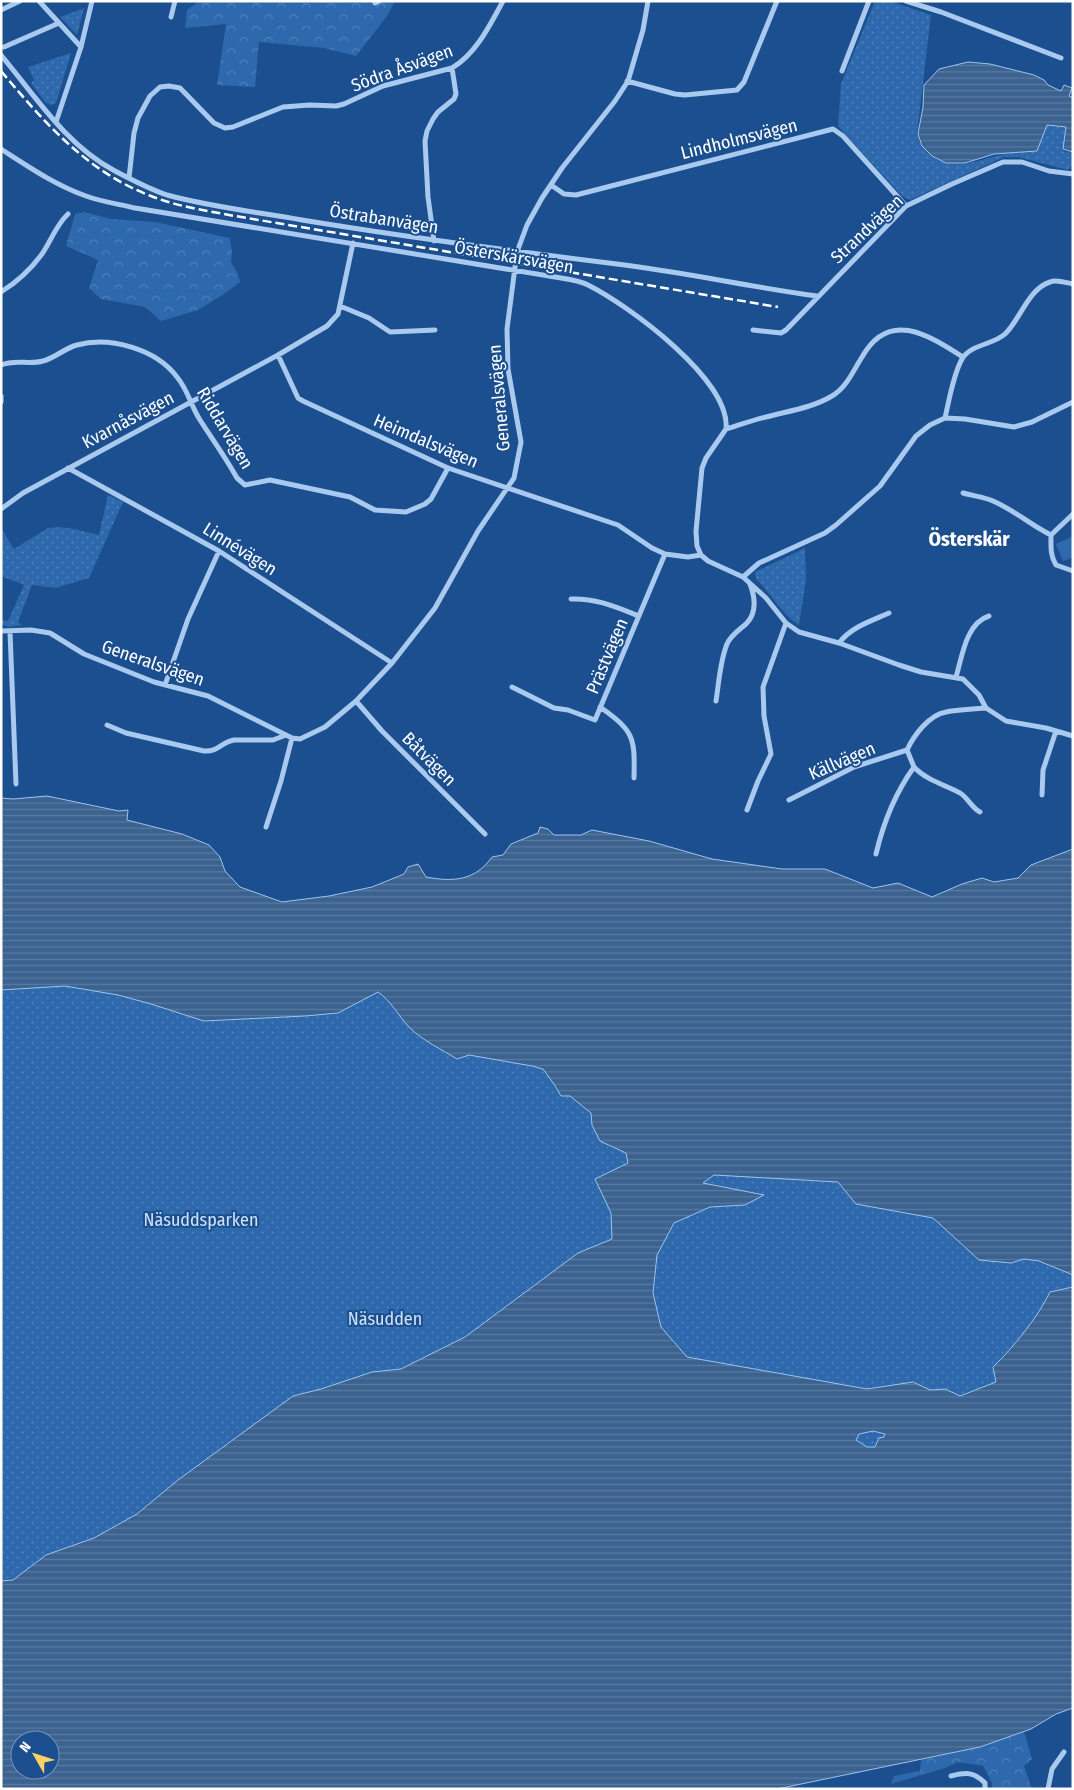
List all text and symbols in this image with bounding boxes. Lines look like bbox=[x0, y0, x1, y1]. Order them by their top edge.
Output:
street label: Södra Åsvägen bbox=[348, 38, 456, 97]
street label: Lindholmsvägen bbox=[678, 114, 800, 164]
street label: Strandvägen bbox=[826, 190, 908, 268]
street label: Östrabanvägen bbox=[328, 200, 440, 238]
street label: Österskärsvägen bbox=[453, 236, 575, 278]
street label: Generalsvägen bbox=[483, 344, 515, 452]
street label: Riddarvägen bbox=[192, 383, 258, 473]
street label: Kvarnåsvägen bbox=[78, 387, 178, 453]
street label: Heimdalsvägen bbox=[370, 409, 482, 473]
street label: Linnévägen bbox=[199, 518, 281, 580]
district label: Österskär bbox=[928, 527, 1010, 551]
street label: Prästvägen bbox=[581, 615, 633, 697]
street label: Generalsvägen bbox=[99, 635, 207, 691]
street label: Båtvägen bbox=[397, 727, 461, 791]
street label: Källvägen bbox=[805, 737, 879, 785]
park label: Näsuddsparken bbox=[144, 1209, 258, 1231]
park label: Näsudden bbox=[348, 1308, 422, 1330]
north arrow bbox=[10, 1730, 60, 1780]
text: N bbox=[16, 1739, 35, 1756]

